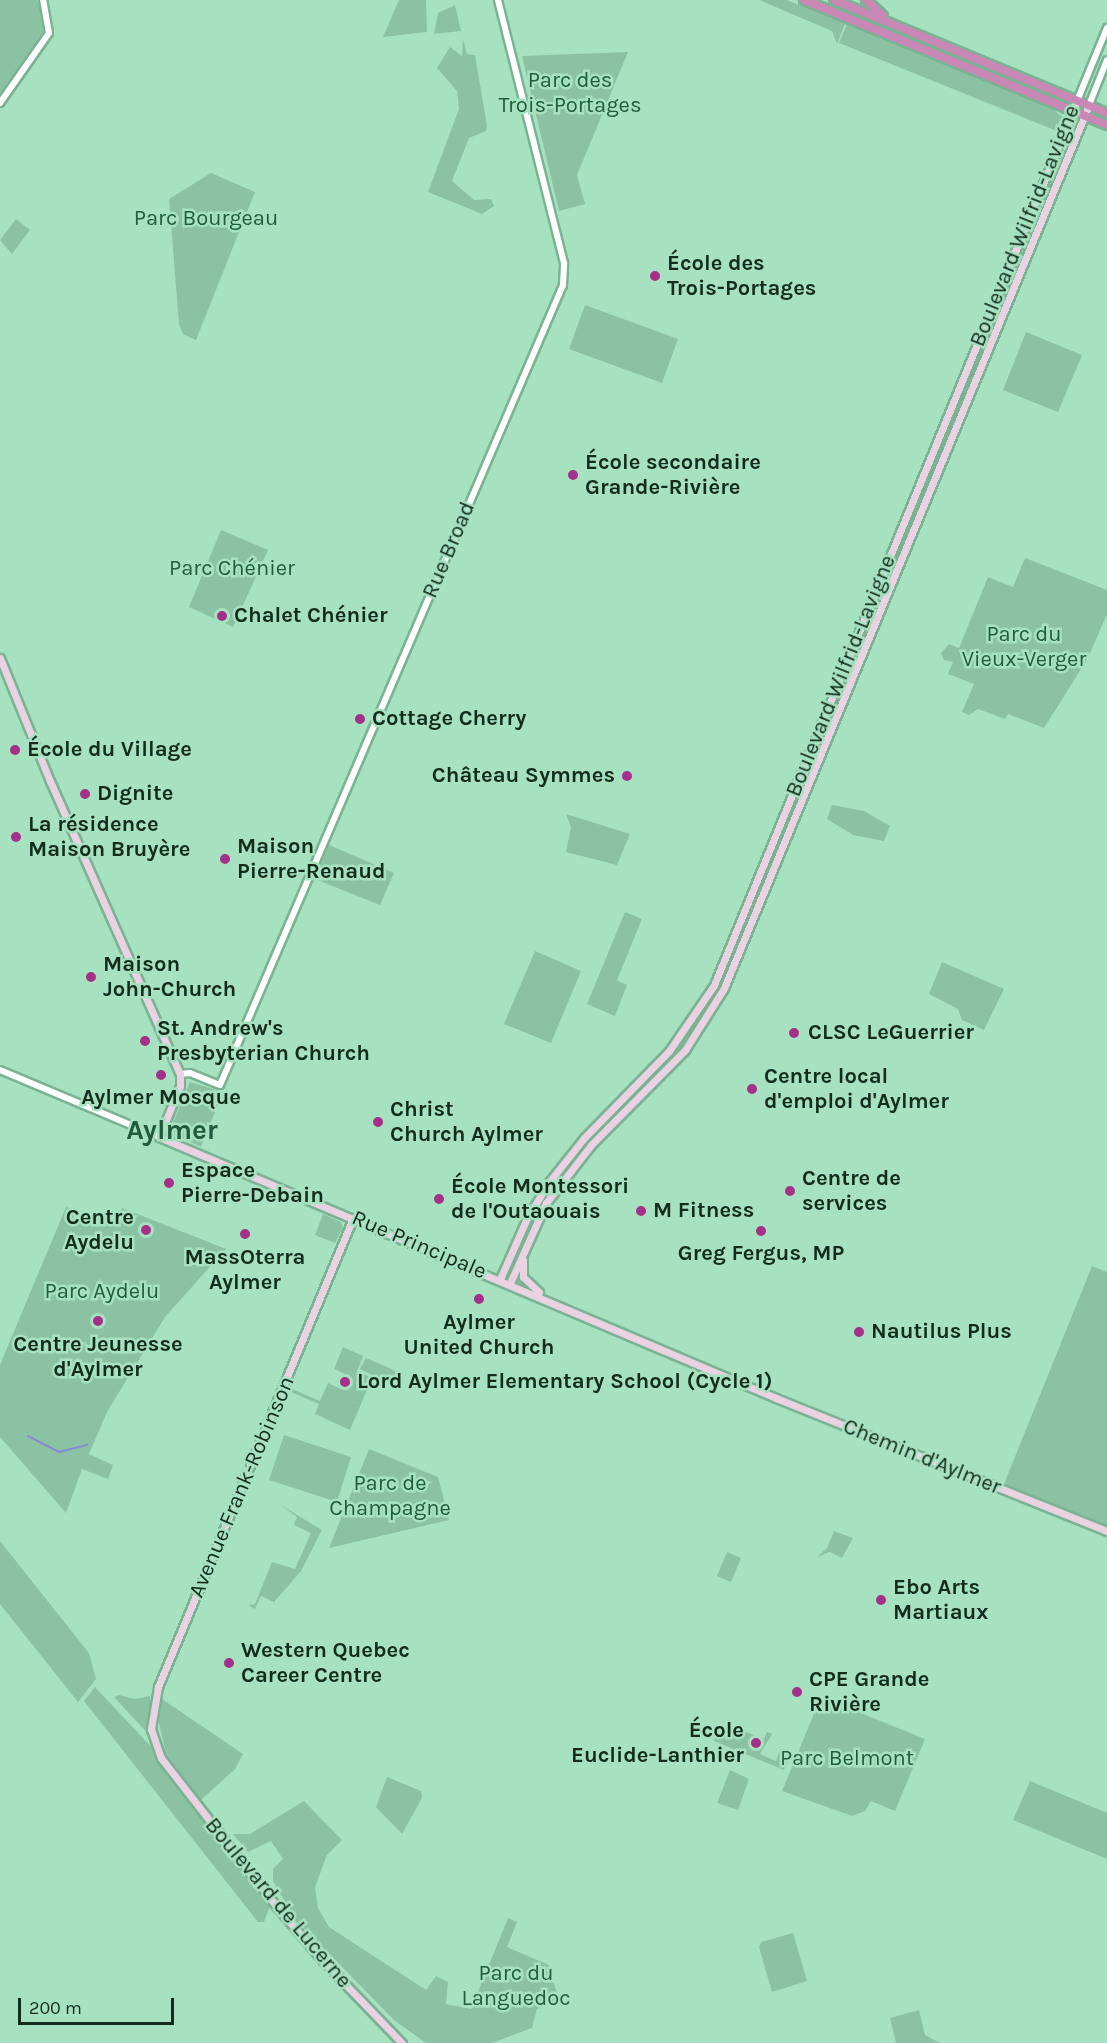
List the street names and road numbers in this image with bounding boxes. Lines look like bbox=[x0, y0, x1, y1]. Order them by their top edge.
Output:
street label: Boulevard Wilfrid-Lavigne bbox=[964, 101, 1086, 351]
street label: Rue Broad bbox=[417, 498, 481, 602]
street label: Boulevard Wilfrid-Lavigne bbox=[780, 551, 902, 801]
street label: Rue Principale bbox=[348, 1205, 490, 1285]
street label: Avenue Frank-Robinson bbox=[183, 1372, 301, 1602]
street label: Chemin d'Aylmer bbox=[839, 1413, 1005, 1501]
street label: Boulevard de Lucerne bbox=[199, 1812, 357, 1994]

